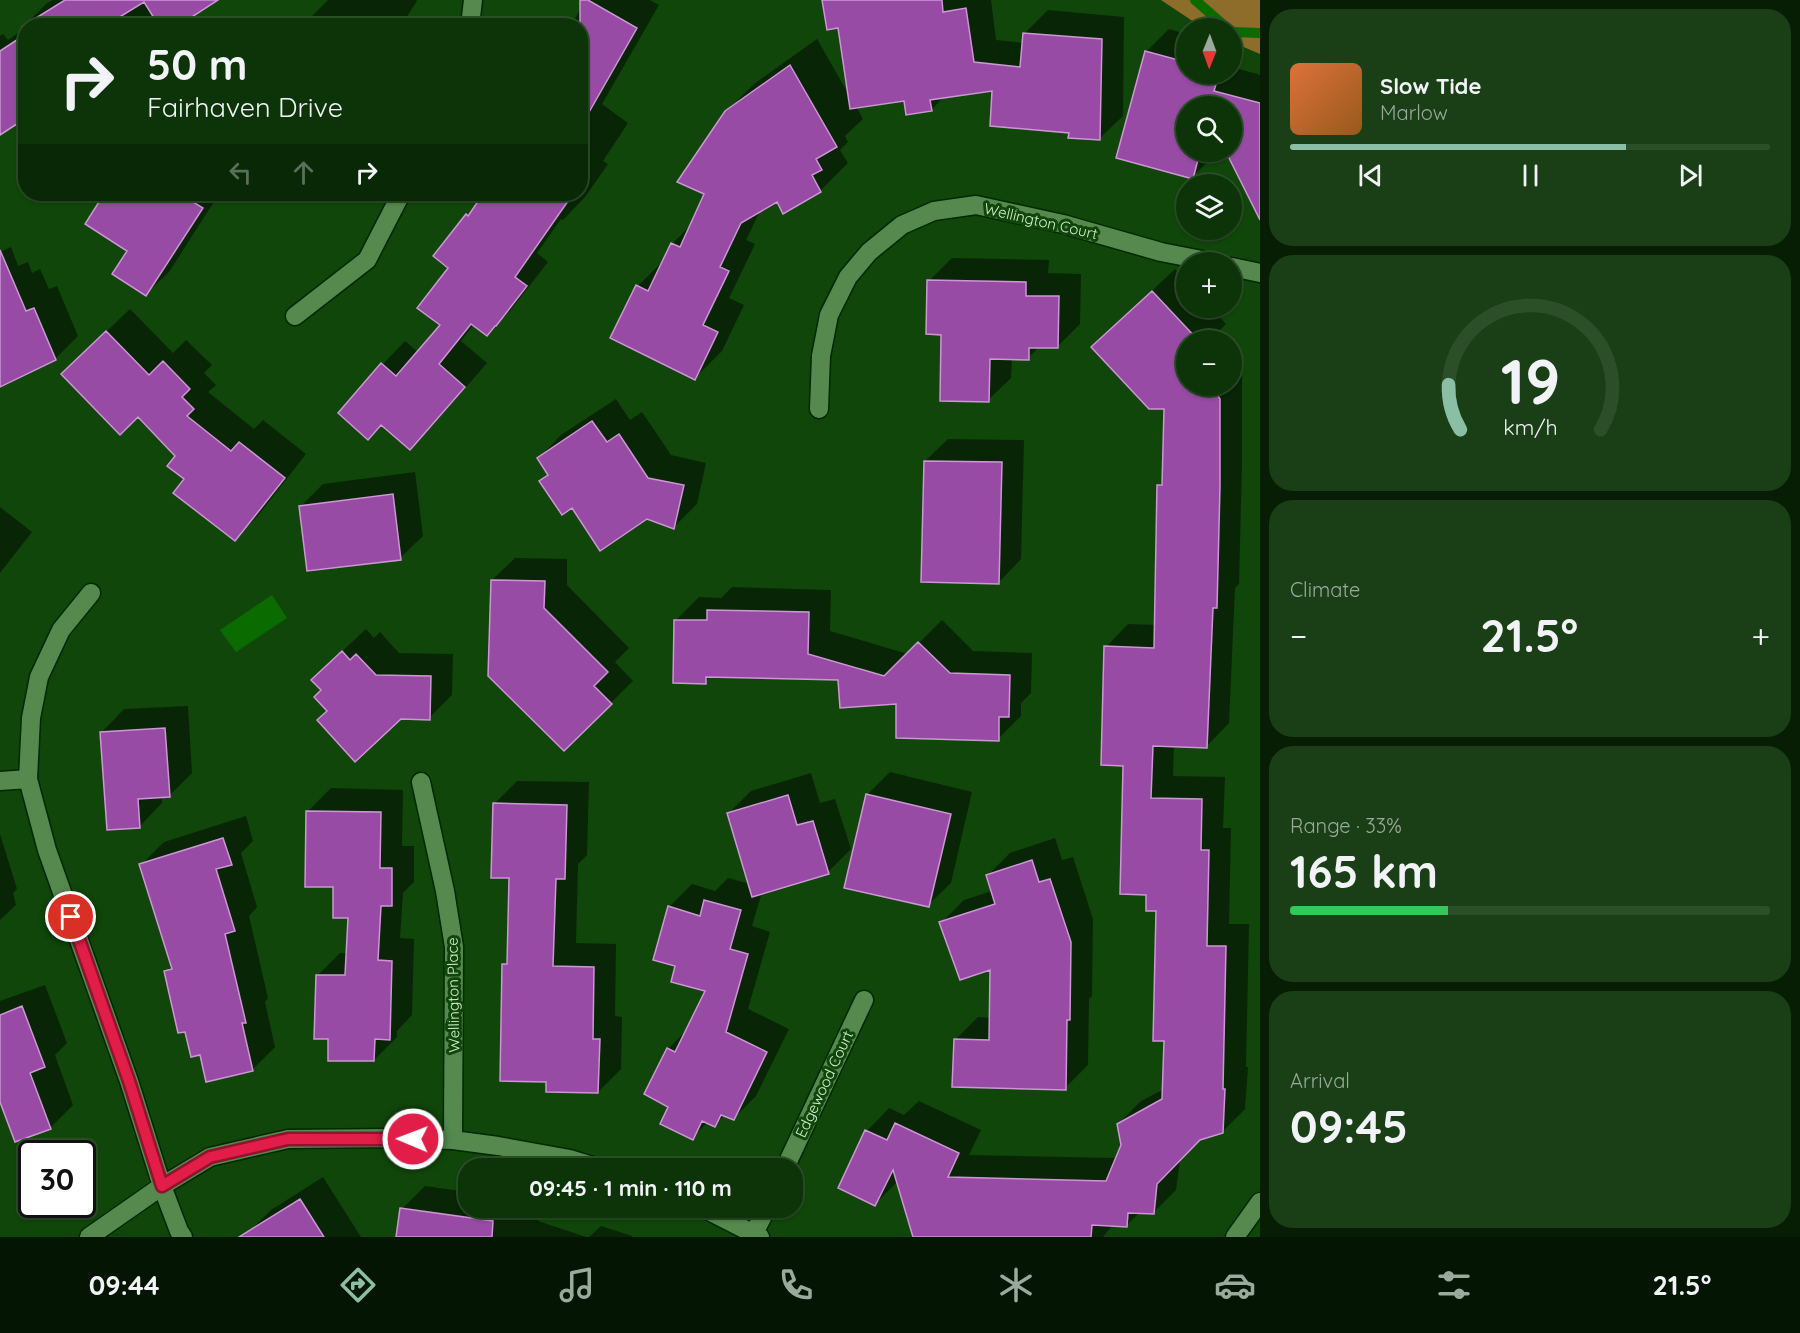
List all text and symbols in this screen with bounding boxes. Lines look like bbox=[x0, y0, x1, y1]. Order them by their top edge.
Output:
north arrow bbox=[1176, 18, 1242, 84]
map controls bbox=[1176, 18, 1242, 396]
text: 50 m bbox=[147, 38, 247, 91]
icon: right bbox=[48, 42, 126, 120]
text: Slow Tide bbox=[1380, 72, 1481, 100]
text: Fairhaven Drive bbox=[147, 90, 343, 124]
button: search bbox=[1176, 96, 1242, 162]
text: Marlow bbox=[1380, 100, 1448, 125]
icon: left bbox=[224, 156, 257, 189]
icon: ahead bbox=[287, 156, 320, 189]
icon: right bbox=[350, 156, 383, 189]
icon: previous bbox=[1354, 159, 1387, 192]
icon: pause bbox=[1514, 159, 1547, 192]
icon: next bbox=[1674, 159, 1707, 192]
button: layers bbox=[1176, 174, 1242, 240]
street label: Wellington Court bbox=[982, 199, 1100, 243]
button: + bbox=[1176, 252, 1242, 318]
button: − bbox=[1176, 330, 1242, 396]
text: 19 bbox=[1500, 342, 1560, 420]
text: km/h bbox=[1503, 414, 1557, 440]
text: Climate bbox=[1290, 577, 1360, 602]
text: 21.5° bbox=[1480, 607, 1578, 663]
text: − bbox=[1290, 615, 1307, 656]
text: + bbox=[1751, 615, 1770, 656]
text: Range · 33% bbox=[1290, 813, 1402, 838]
text: 165 km bbox=[1290, 843, 1438, 899]
pin bbox=[45, 891, 96, 942]
icon: arrive bbox=[54, 900, 87, 933]
street label: Wellington Place bbox=[442, 937, 464, 1053]
street label: Edgewood Court bbox=[791, 1027, 857, 1141]
text: Arrival bbox=[1290, 1068, 1350, 1093]
text: 09:45 bbox=[1290, 1098, 1408, 1154]
position arrow bbox=[381, 1107, 445, 1171]
speed limit sign: 30 bbox=[18, 1140, 96, 1218]
text: 09:45 · 1 min · 110 m bbox=[529, 1174, 732, 1202]
icon: directions bbox=[337, 1264, 379, 1306]
icon: music bbox=[556, 1264, 598, 1306]
icon: phone bbox=[775, 1264, 817, 1306]
icon: climate bbox=[995, 1264, 1037, 1306]
icon: car bbox=[1214, 1264, 1256, 1306]
icon: filters bbox=[1433, 1264, 1475, 1306]
text: 09:44 bbox=[89, 1268, 160, 1302]
text: 21.5° bbox=[1653, 1268, 1711, 1302]

